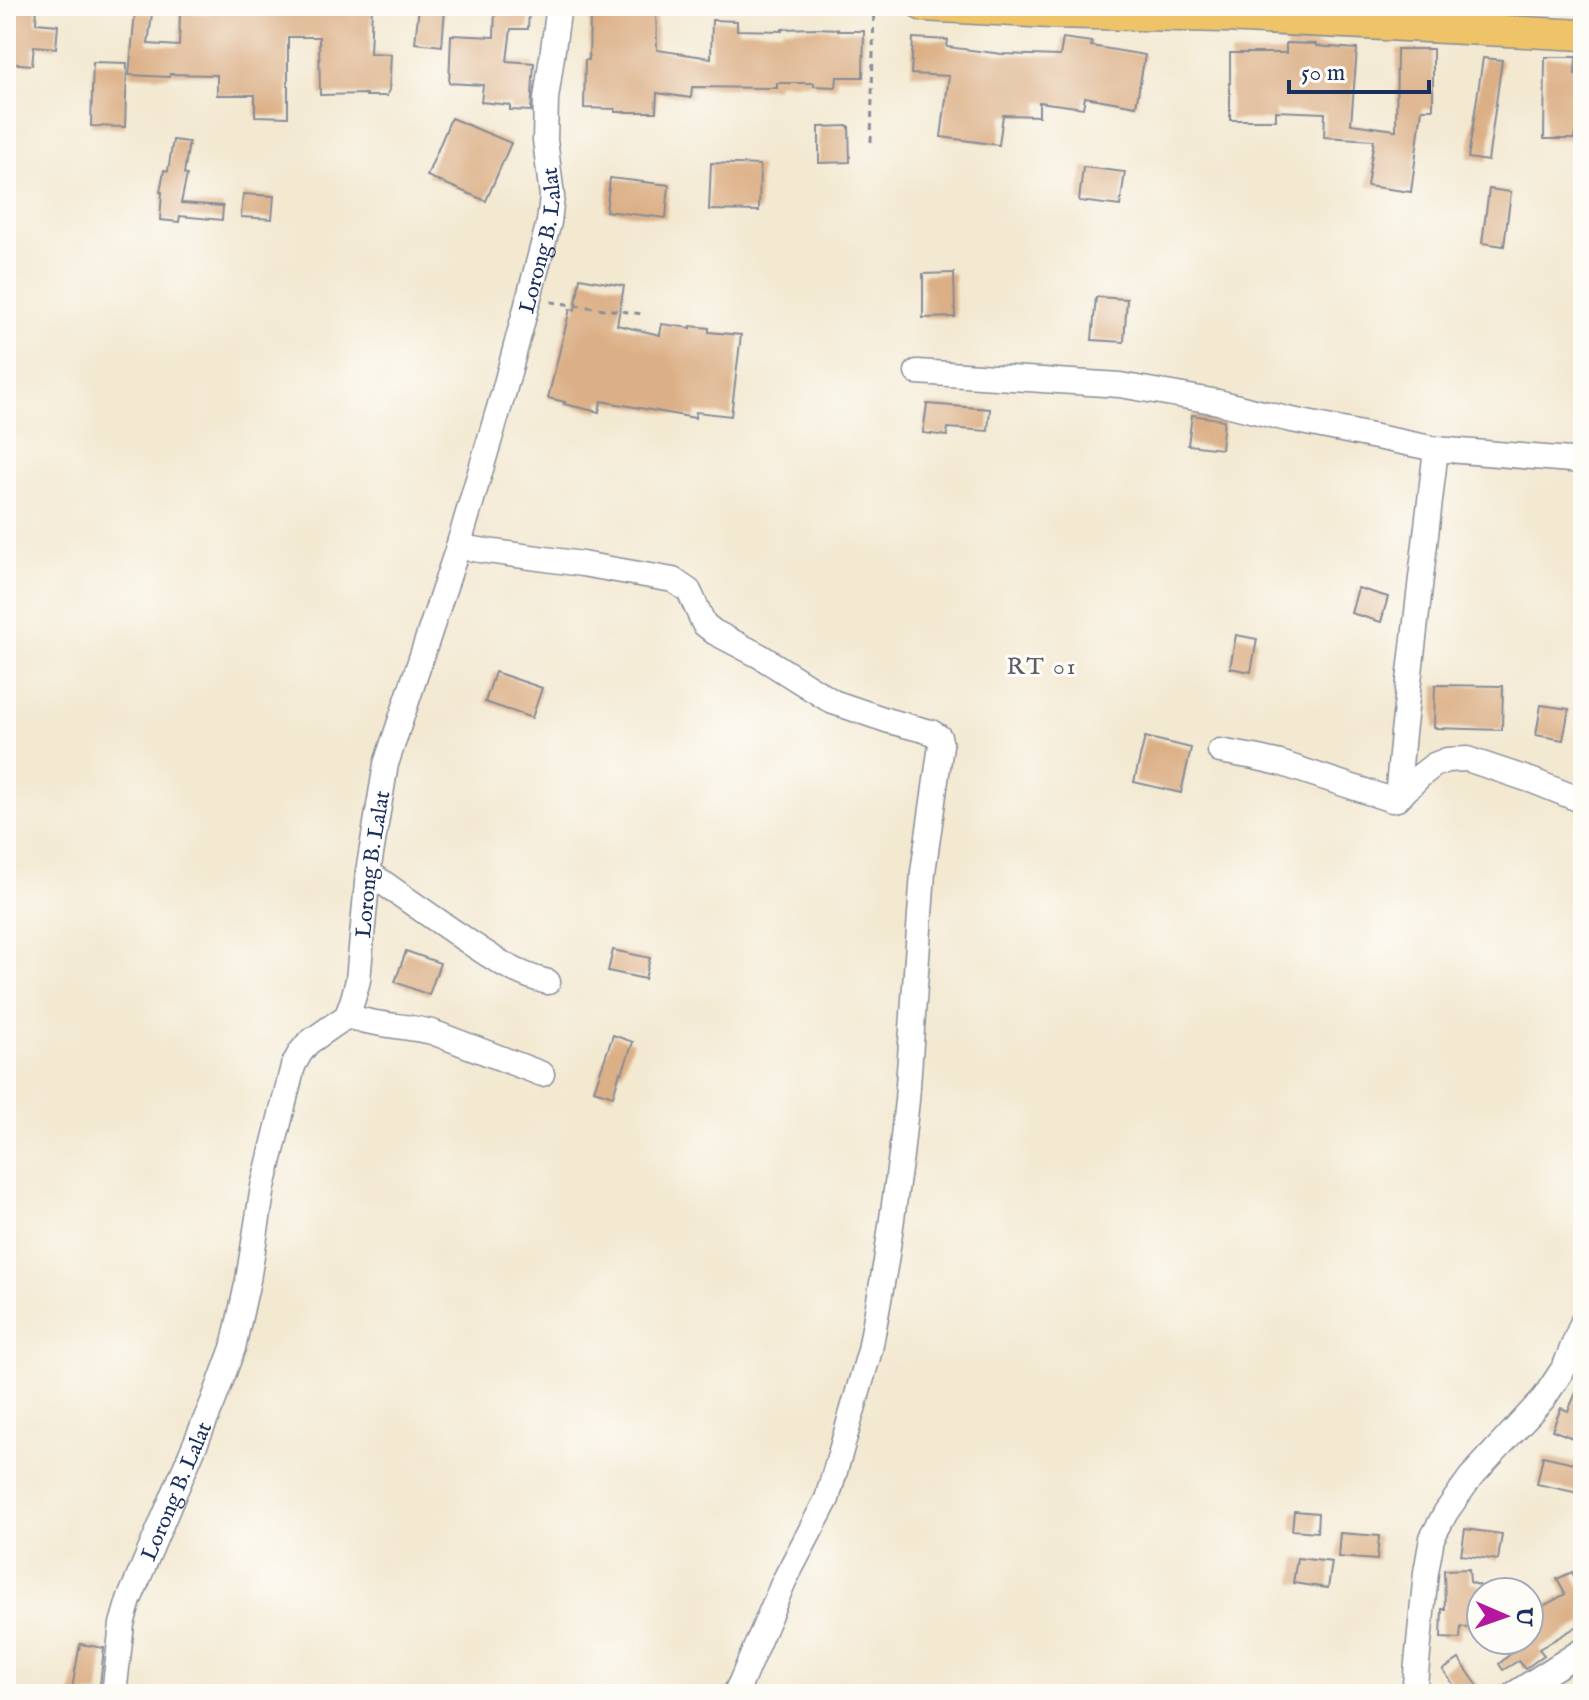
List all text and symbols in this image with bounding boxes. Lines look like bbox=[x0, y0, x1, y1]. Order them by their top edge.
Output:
scale bar bbox=[1289, 44, 1429, 94]
text: 50 m bbox=[1301, 58, 1345, 89]
street label: Lorong B. Lalat bbox=[513, 165, 568, 317]
district label: RT 01 bbox=[1006, 652, 1078, 683]
street label: Lorong B. Lalat bbox=[350, 788, 397, 939]
street label: Lorong B. Lalat bbox=[135, 1417, 219, 1565]
north arrow bbox=[1465, 1576, 1545, 1656]
text: U bbox=[1509, 1606, 1537, 1628]

